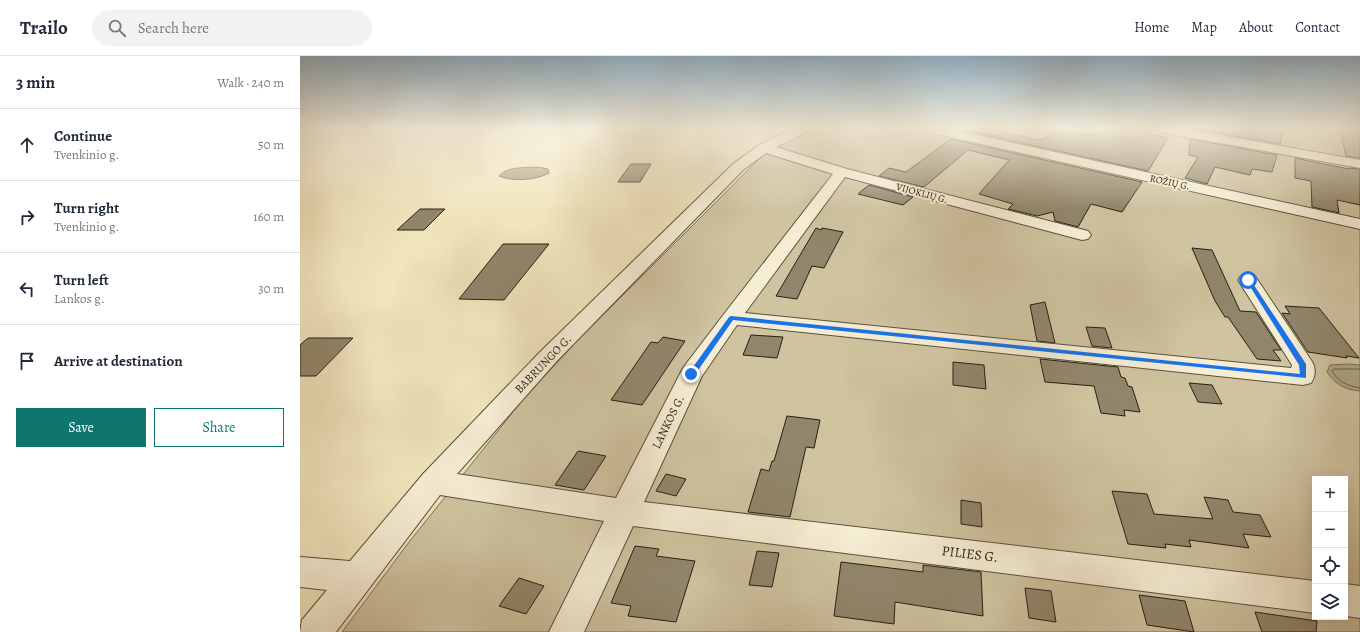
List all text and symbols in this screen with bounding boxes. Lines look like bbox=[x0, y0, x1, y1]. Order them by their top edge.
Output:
search box bbox=[92, 10, 372, 46]
text: Trailo bbox=[20, 15, 68, 41]
icon: search bbox=[106, 17, 128, 39]
text: Search here bbox=[138, 18, 209, 38]
text: Home bbox=[1134, 18, 1169, 37]
text: Map bbox=[1191, 18, 1217, 37]
text: About bbox=[1239, 18, 1273, 37]
text: Contact bbox=[1295, 18, 1340, 37]
text: 3 min bbox=[16, 71, 55, 94]
text: Walk · 240 m bbox=[217, 74, 284, 91]
text: Continue bbox=[54, 126, 112, 146]
icon: ahead bbox=[16, 134, 38, 156]
text: 50 m bbox=[258, 136, 284, 153]
text: Tvenkinio g. bbox=[54, 146, 119, 163]
street label: ROŽIŲ G. bbox=[1149, 171, 1191, 193]
street label: VIJOKLIŲ G. bbox=[894, 180, 949, 206]
text: Turn right bbox=[54, 198, 119, 218]
icon: right bbox=[16, 206, 38, 228]
text: 160 m bbox=[253, 208, 284, 225]
text: Tvenkinio g. bbox=[54, 218, 119, 235]
text: Turn left bbox=[54, 270, 109, 290]
route start bbox=[1239, 271, 1257, 289]
icon: left bbox=[16, 278, 38, 300]
text: 30 m bbox=[258, 280, 284, 297]
text: Lankos g. bbox=[54, 290, 105, 307]
street label: BABRUNGO G. bbox=[511, 331, 575, 397]
icon: arrive bbox=[16, 350, 38, 372]
text: Arrive at destination bbox=[54, 351, 183, 371]
route end bbox=[682, 365, 700, 383]
street label: LANKOS G. bbox=[648, 392, 688, 452]
button: Save bbox=[16, 408, 146, 447]
button: Share bbox=[154, 408, 284, 447]
map controls bbox=[1312, 476, 1348, 620]
button: + bbox=[1312, 476, 1348, 512]
button: − bbox=[1312, 512, 1348, 548]
street label: PILIES G. bbox=[941, 541, 999, 567]
button: locate bbox=[1312, 548, 1348, 584]
button: layers bbox=[1312, 584, 1348, 620]

